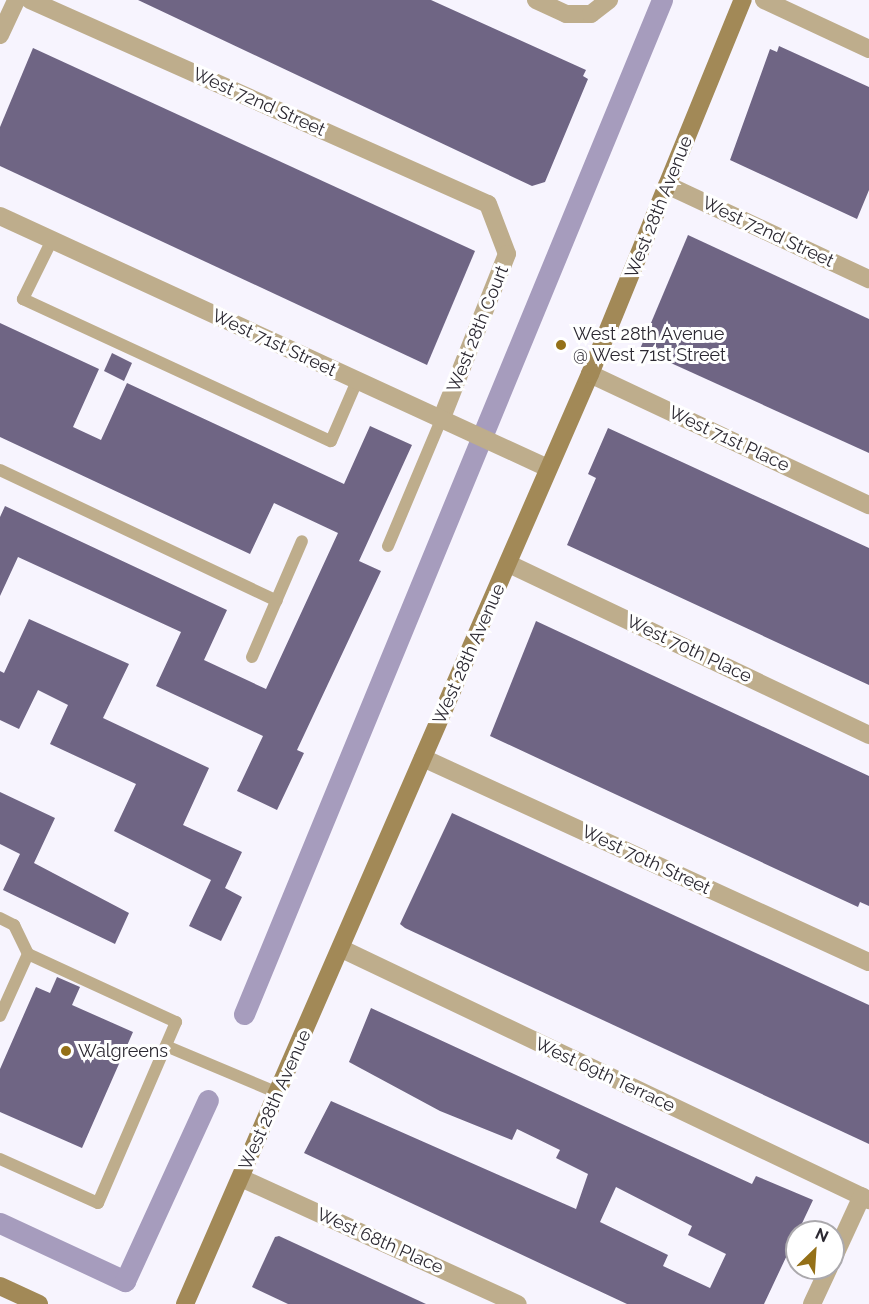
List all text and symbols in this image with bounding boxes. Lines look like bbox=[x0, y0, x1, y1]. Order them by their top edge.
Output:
street label: West 72nd Street bbox=[189, 63, 329, 141]
street label: West 28th Avenue bbox=[621, 133, 697, 281]
street label: West 72nd Street bbox=[699, 192, 837, 272]
street label: West 28th Court bbox=[443, 262, 513, 396]
street label: West 71st Street bbox=[209, 305, 339, 381]
place label: West 28th Avenue @ West 71st Street bbox=[573, 324, 727, 366]
marker: West 28th Avenue @ West 71st Street bbox=[554, 338, 568, 352]
street label: West 71st Place bbox=[665, 402, 793, 476]
street label: West 28th Avenue bbox=[428, 580, 510, 728]
street label: West 70th Place bbox=[623, 611, 755, 687]
street label: West 70th Street bbox=[578, 821, 714, 899]
street label: West 28th Avenue bbox=[234, 1026, 316, 1174]
street label: West 69th Terrace bbox=[531, 1033, 679, 1117]
place label: Walgreens bbox=[78, 1040, 168, 1062]
marker: Walgreens bbox=[59, 1044, 73, 1058]
street label: West 68th Place bbox=[313, 1203, 447, 1279]
north arrow bbox=[785, 1220, 845, 1280]
text: N bbox=[812, 1224, 832, 1246]

